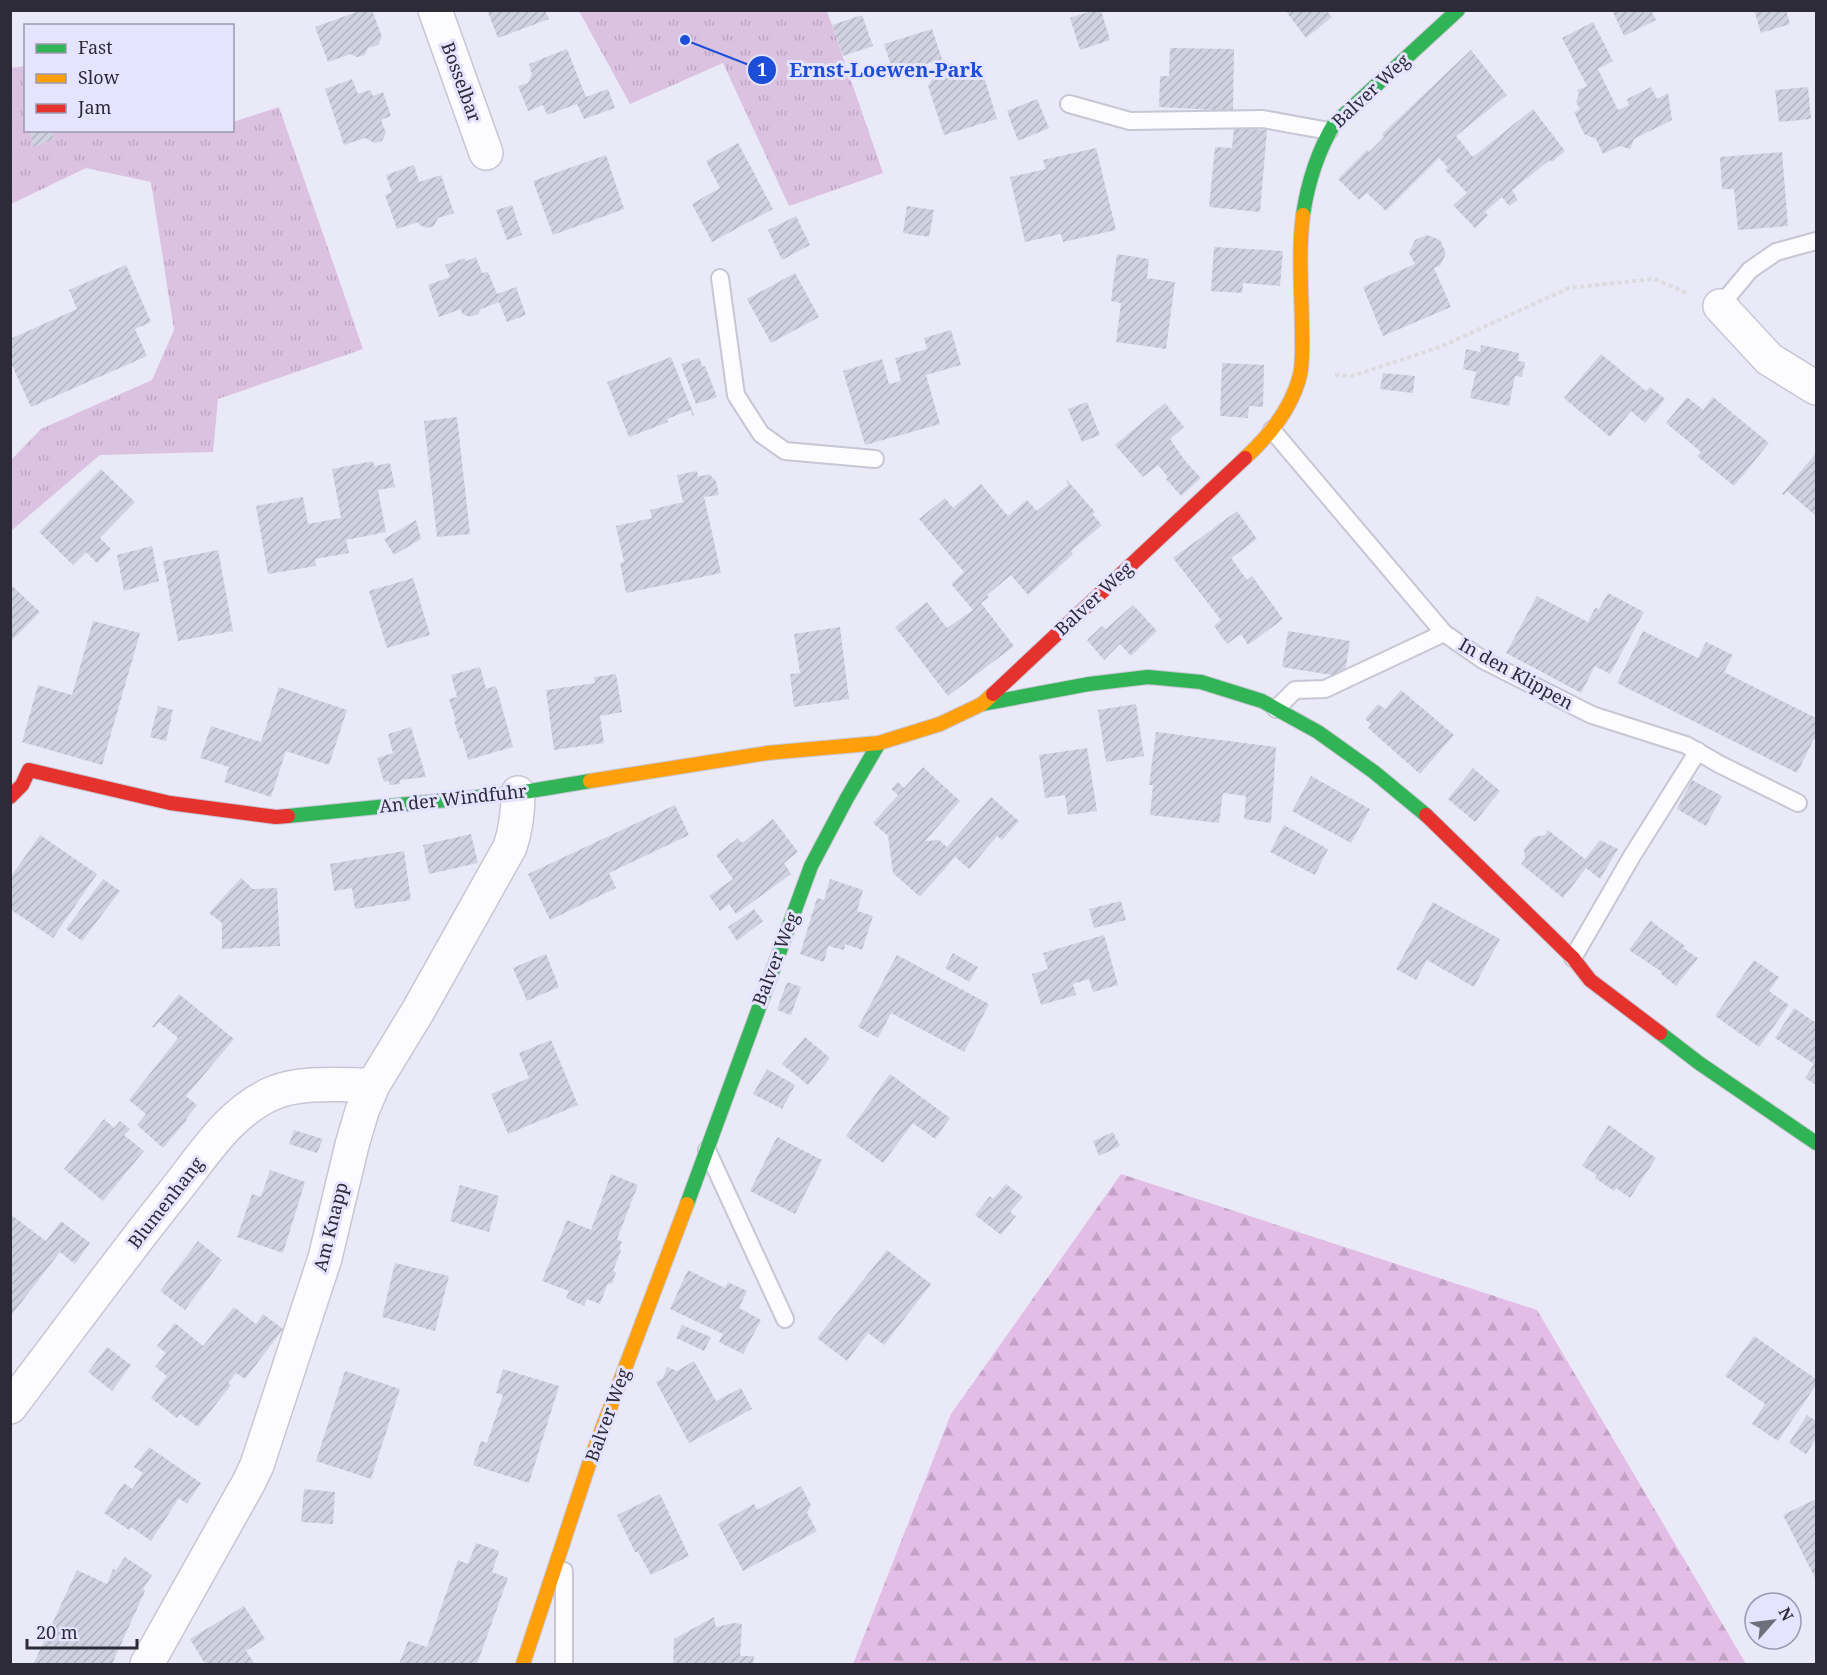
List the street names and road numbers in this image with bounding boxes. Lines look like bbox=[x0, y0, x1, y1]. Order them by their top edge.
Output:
street label: Bosselbar bbox=[436, 38, 488, 125]
street label: Balver Weg bbox=[1326, 48, 1414, 132]
street label: Balver Weg bbox=[1049, 556, 1137, 640]
street label: In den Klippen bbox=[1455, 632, 1578, 715]
street label: An der Windfuhr bbox=[378, 778, 528, 818]
street label: Balver Weg bbox=[746, 908, 804, 1009]
street label: Blumenhang bbox=[122, 1151, 209, 1253]
street label: Am Knapp bbox=[307, 1180, 353, 1274]
street label: Balver Weg bbox=[579, 1364, 635, 1465]

